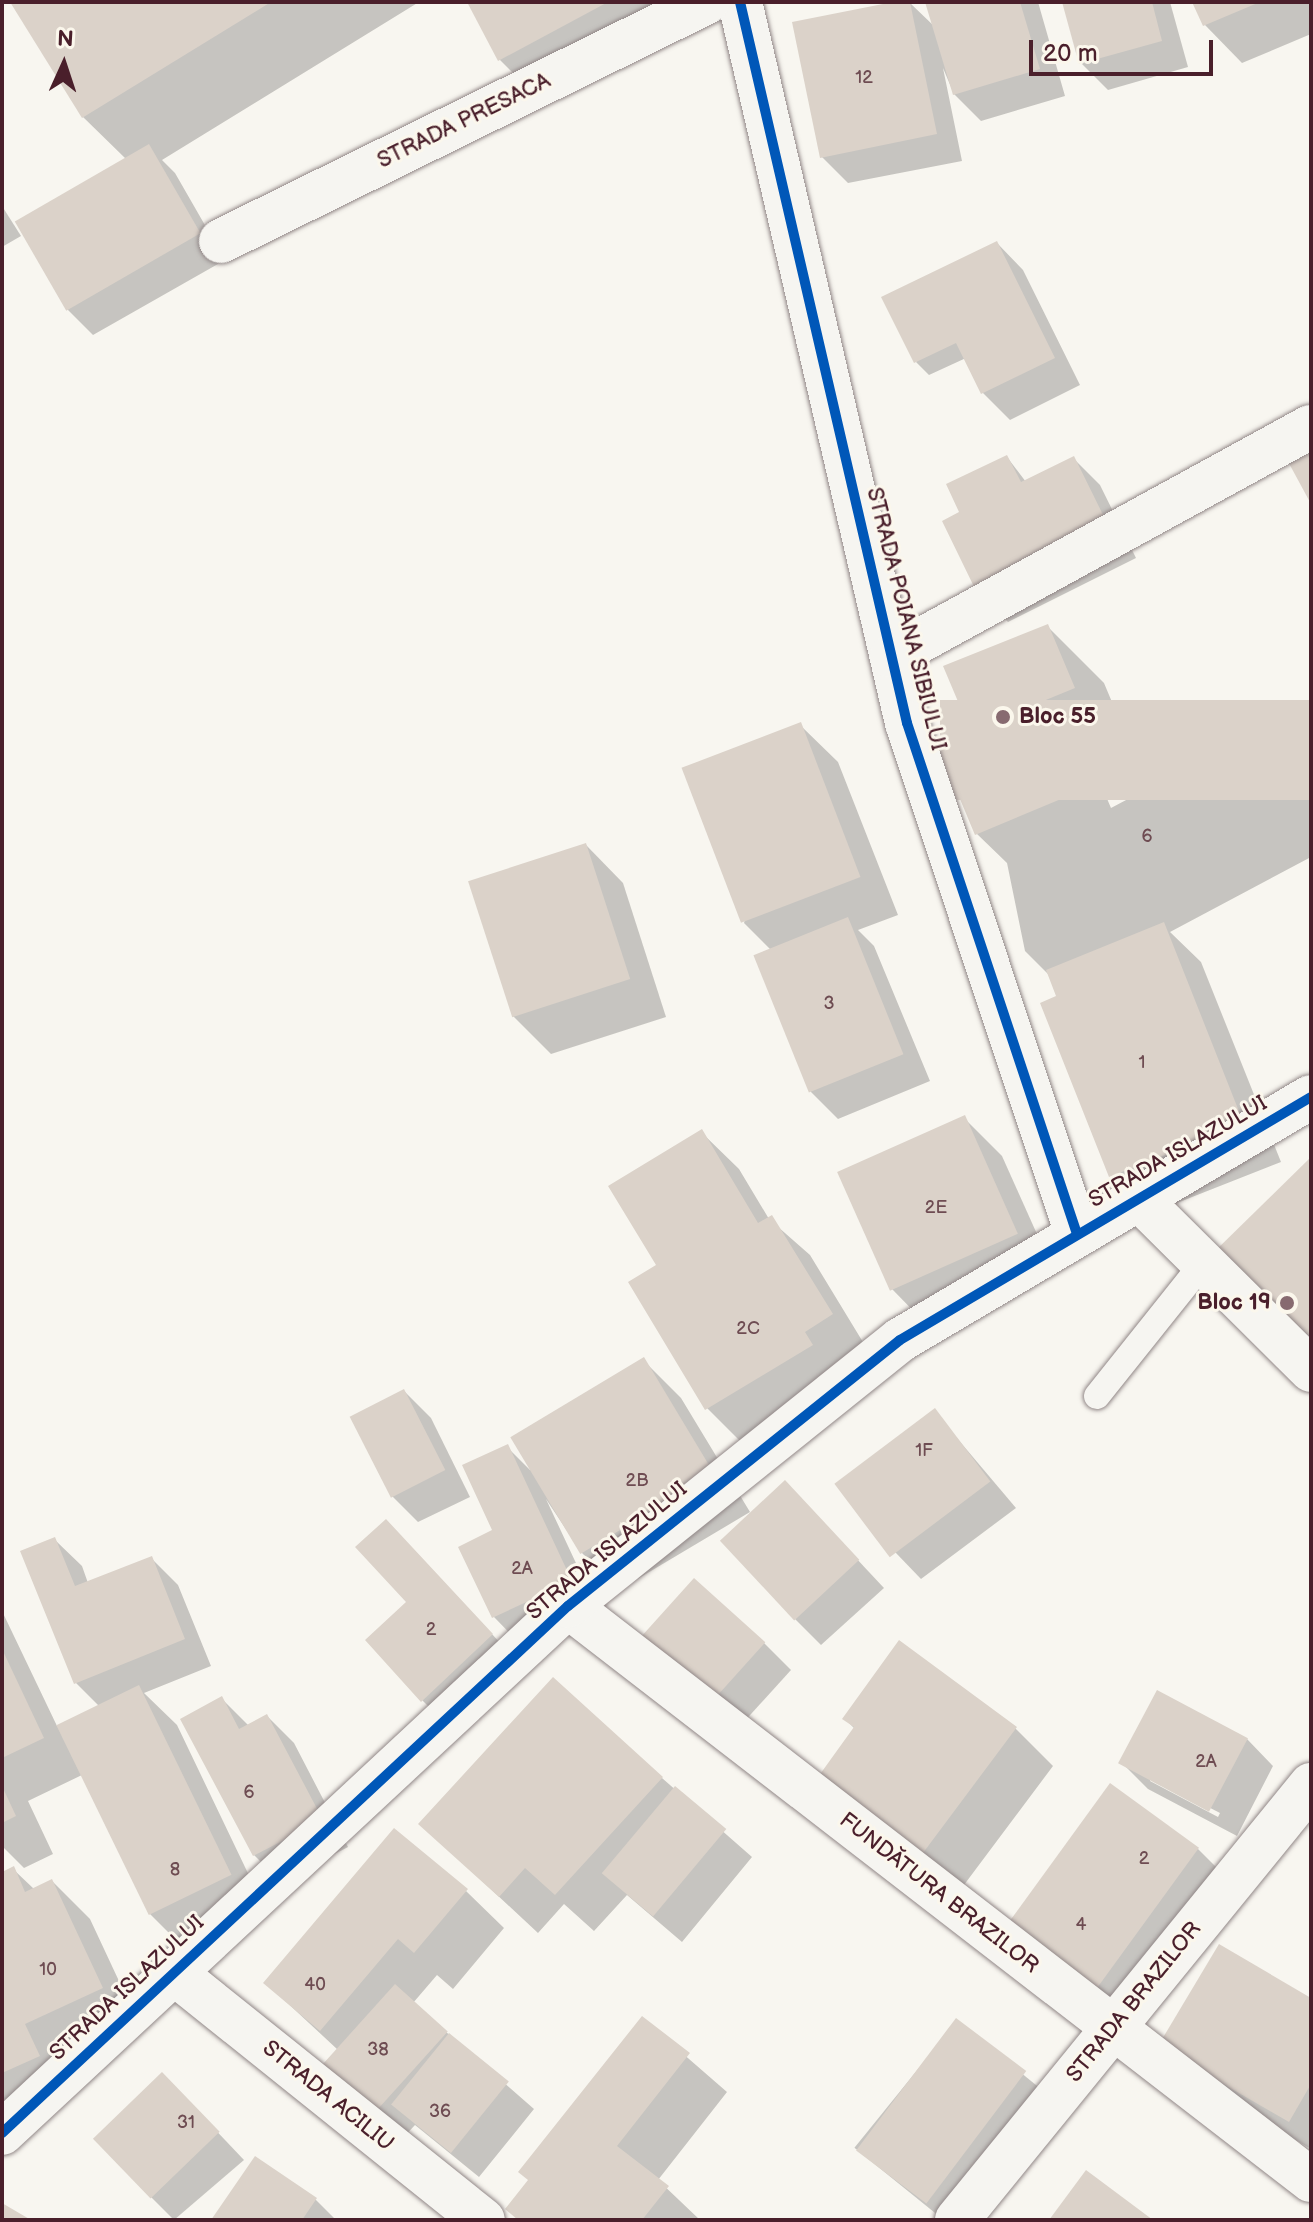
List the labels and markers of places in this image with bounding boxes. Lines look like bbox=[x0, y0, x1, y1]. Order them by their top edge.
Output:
place label: Bloc 55 bbox=[1019, 704, 1096, 730]
marker: Bloc 55 bbox=[994, 708, 1012, 726]
place label: Bloc 19 bbox=[1197, 1290, 1271, 1316]
marker: Bloc 19 bbox=[1278, 1294, 1296, 1312]

